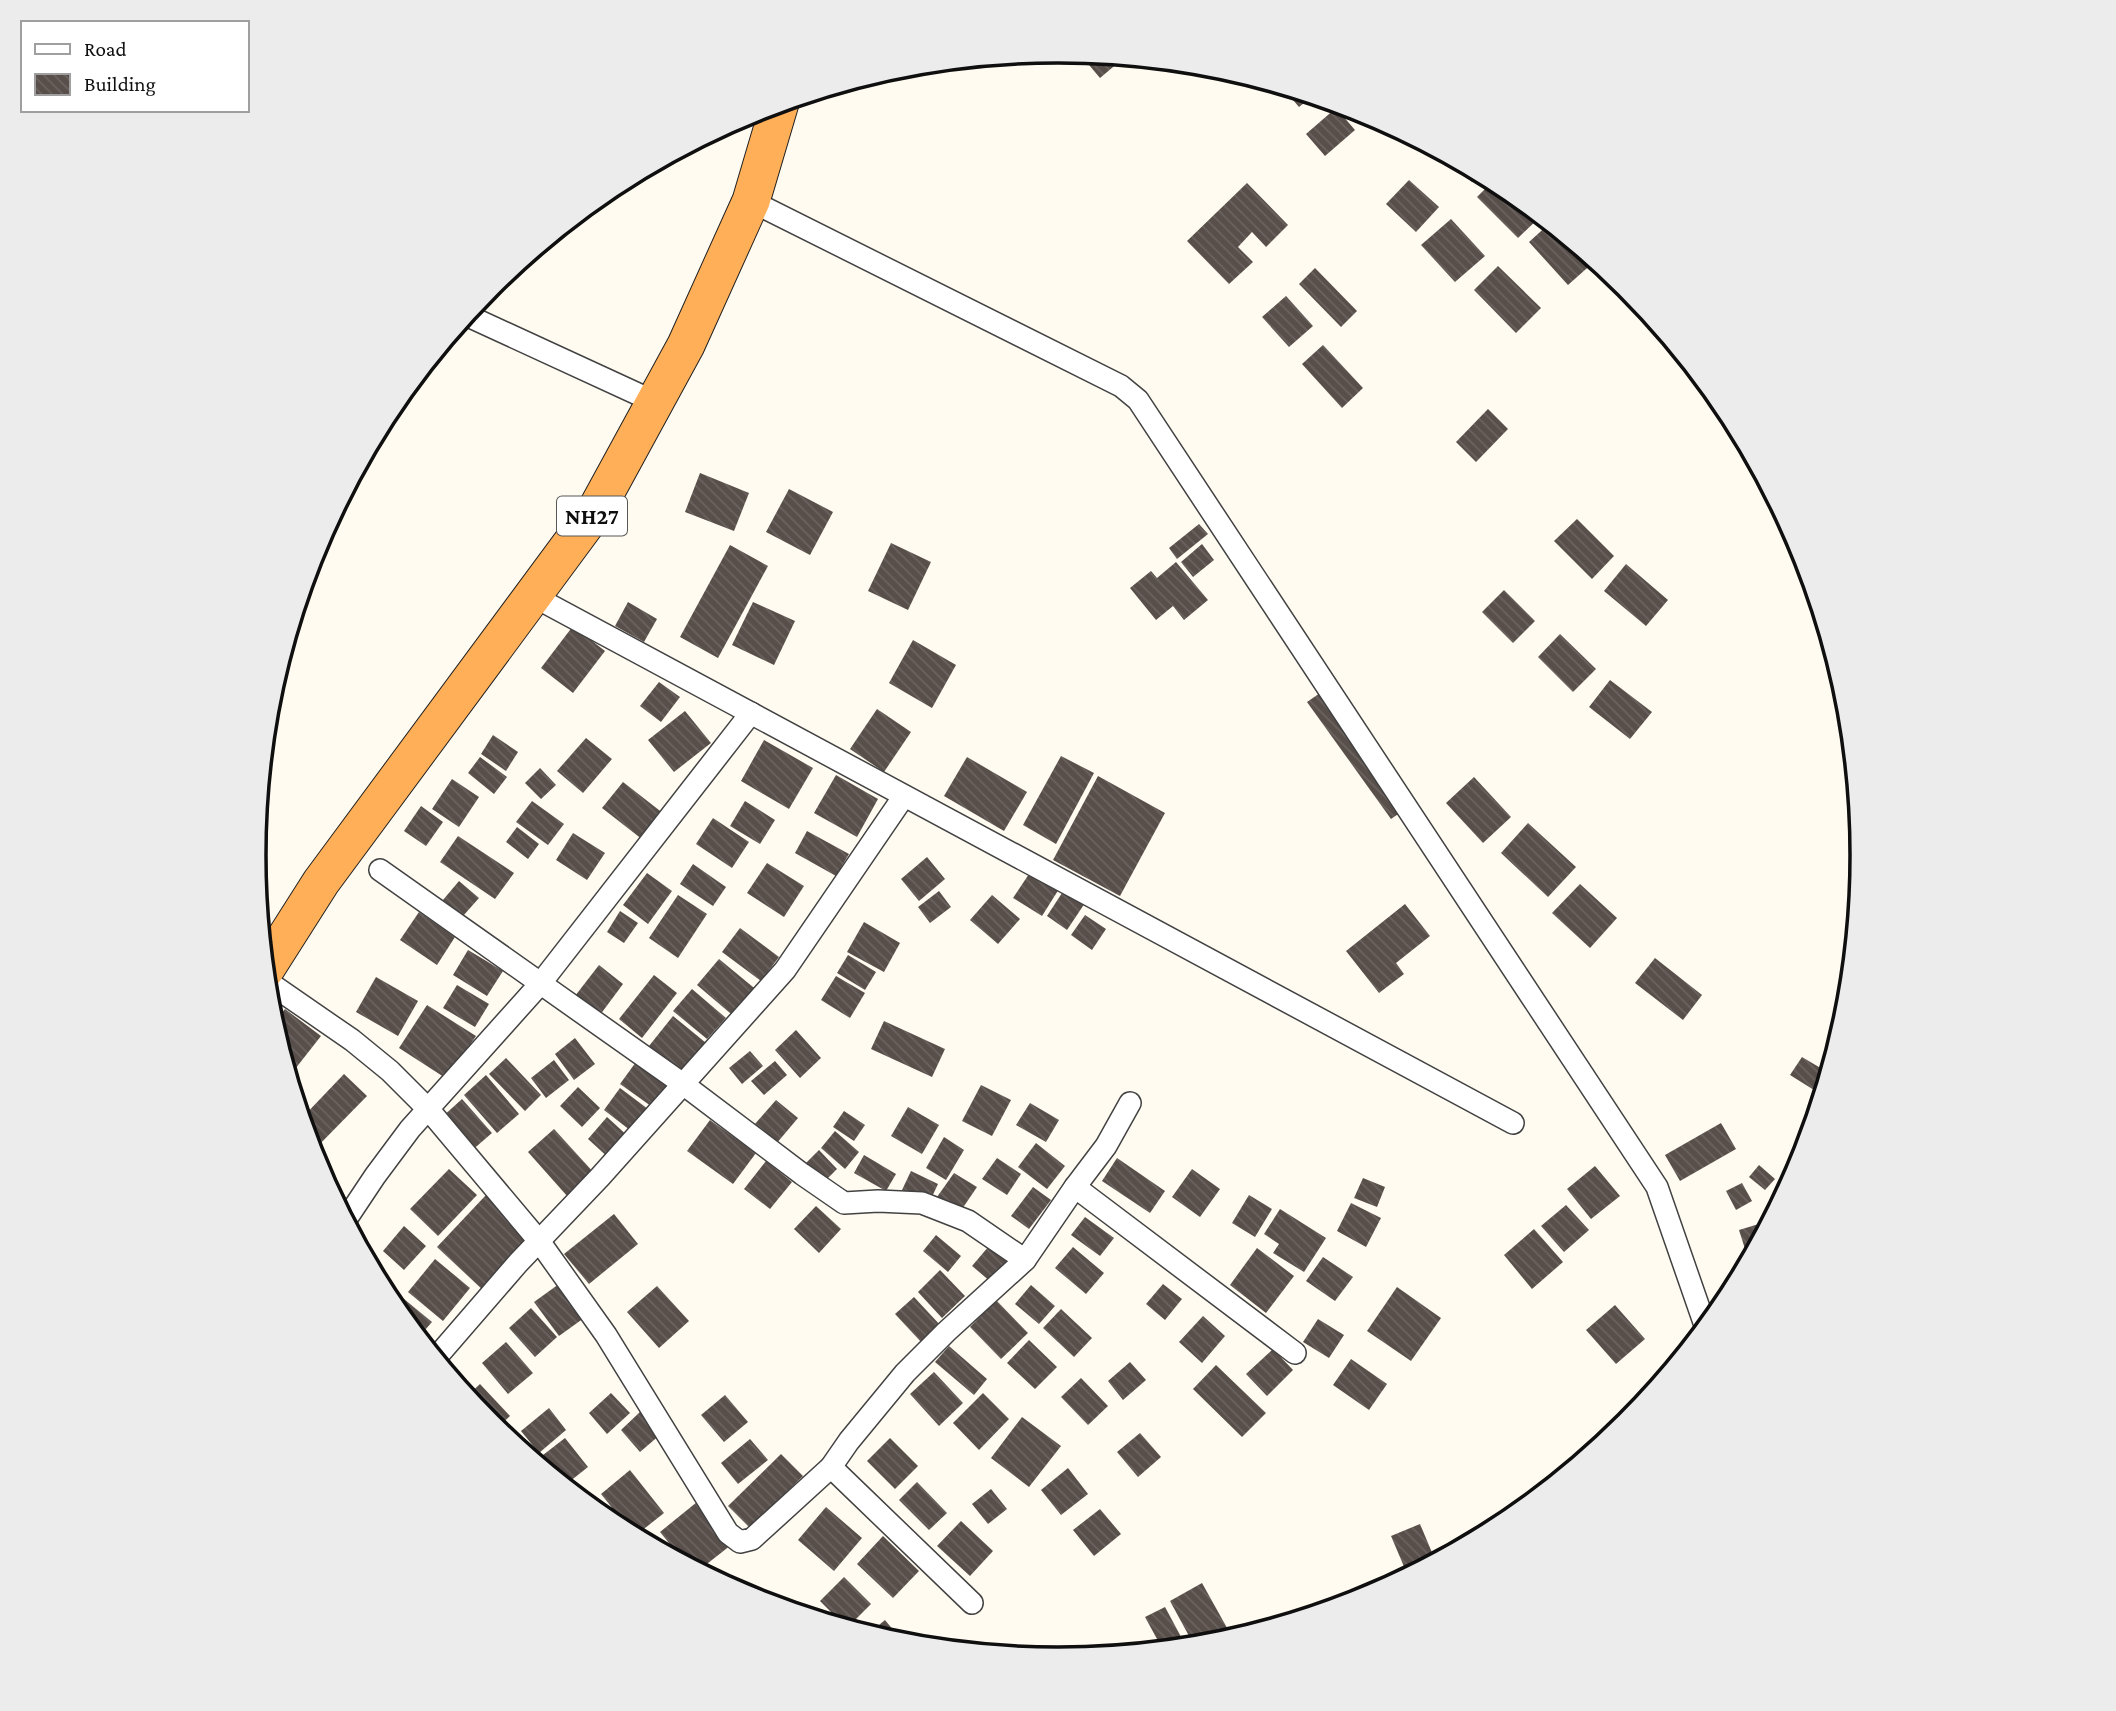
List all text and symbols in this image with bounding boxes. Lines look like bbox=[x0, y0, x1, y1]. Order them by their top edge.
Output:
legend bbox=[21, 21, 248, 112]
text: Road bbox=[84, 37, 127, 61]
text: Building bbox=[84, 72, 156, 96]
road number: NH27 bbox=[557, 496, 627, 536]

